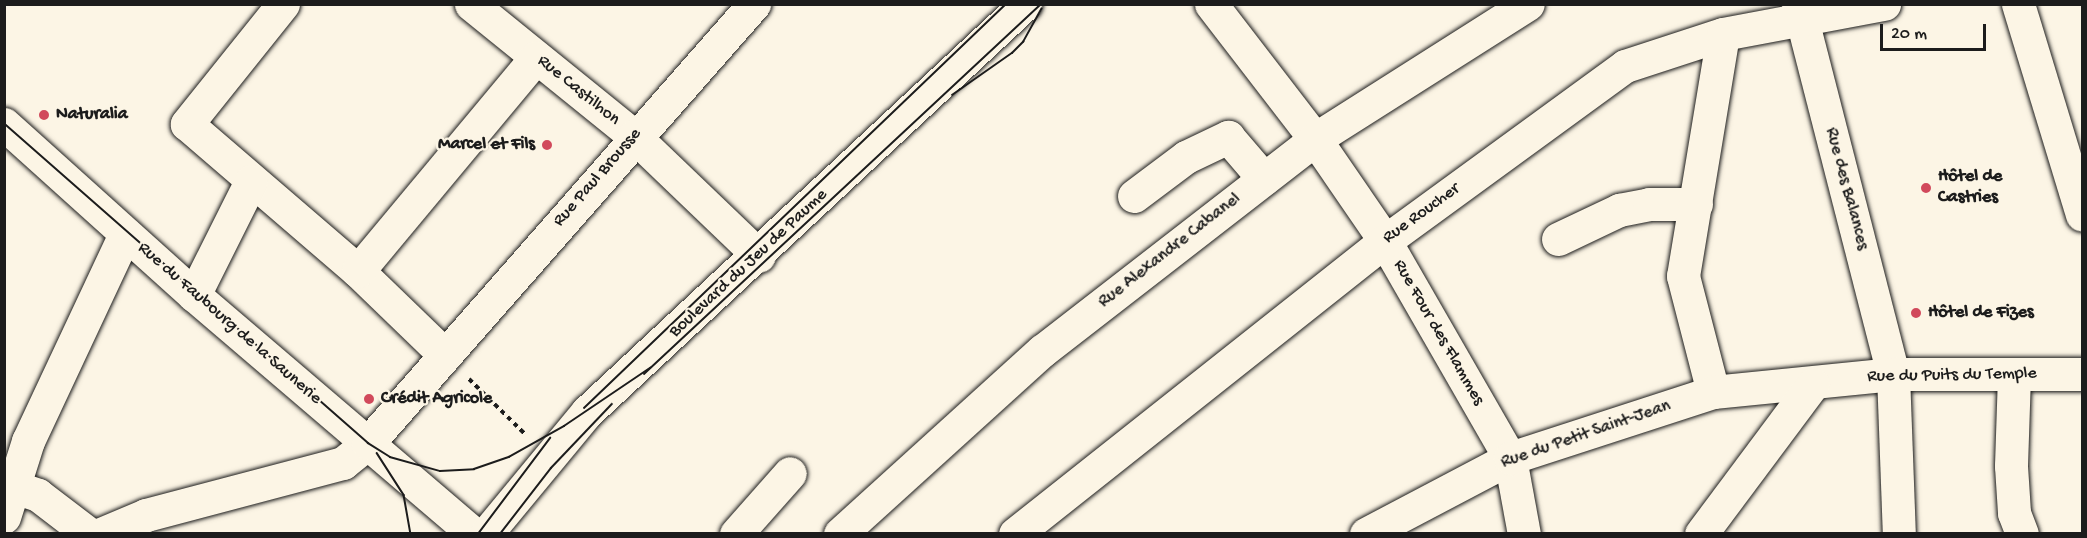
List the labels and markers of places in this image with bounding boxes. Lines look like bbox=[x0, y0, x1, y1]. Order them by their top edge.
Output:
place label: Naturalia bbox=[56, 104, 128, 126]
marker: Naturalia bbox=[37, 108, 51, 122]
place label: Marcel et Fils bbox=[438, 134, 535, 156]
marker: Marcel et Fils bbox=[540, 138, 554, 152]
place label: Hôtel de Castries bbox=[1938, 167, 2002, 210]
marker: Hôtel de Castries bbox=[1919, 181, 1933, 195]
place label: Hôtel de Fizes bbox=[1928, 302, 2034, 324]
marker: Hôtel de Fizes bbox=[1909, 306, 1923, 320]
place label: Crédit Agricole bbox=[381, 388, 492, 410]
marker: Crédit Agricole bbox=[362, 392, 376, 406]

